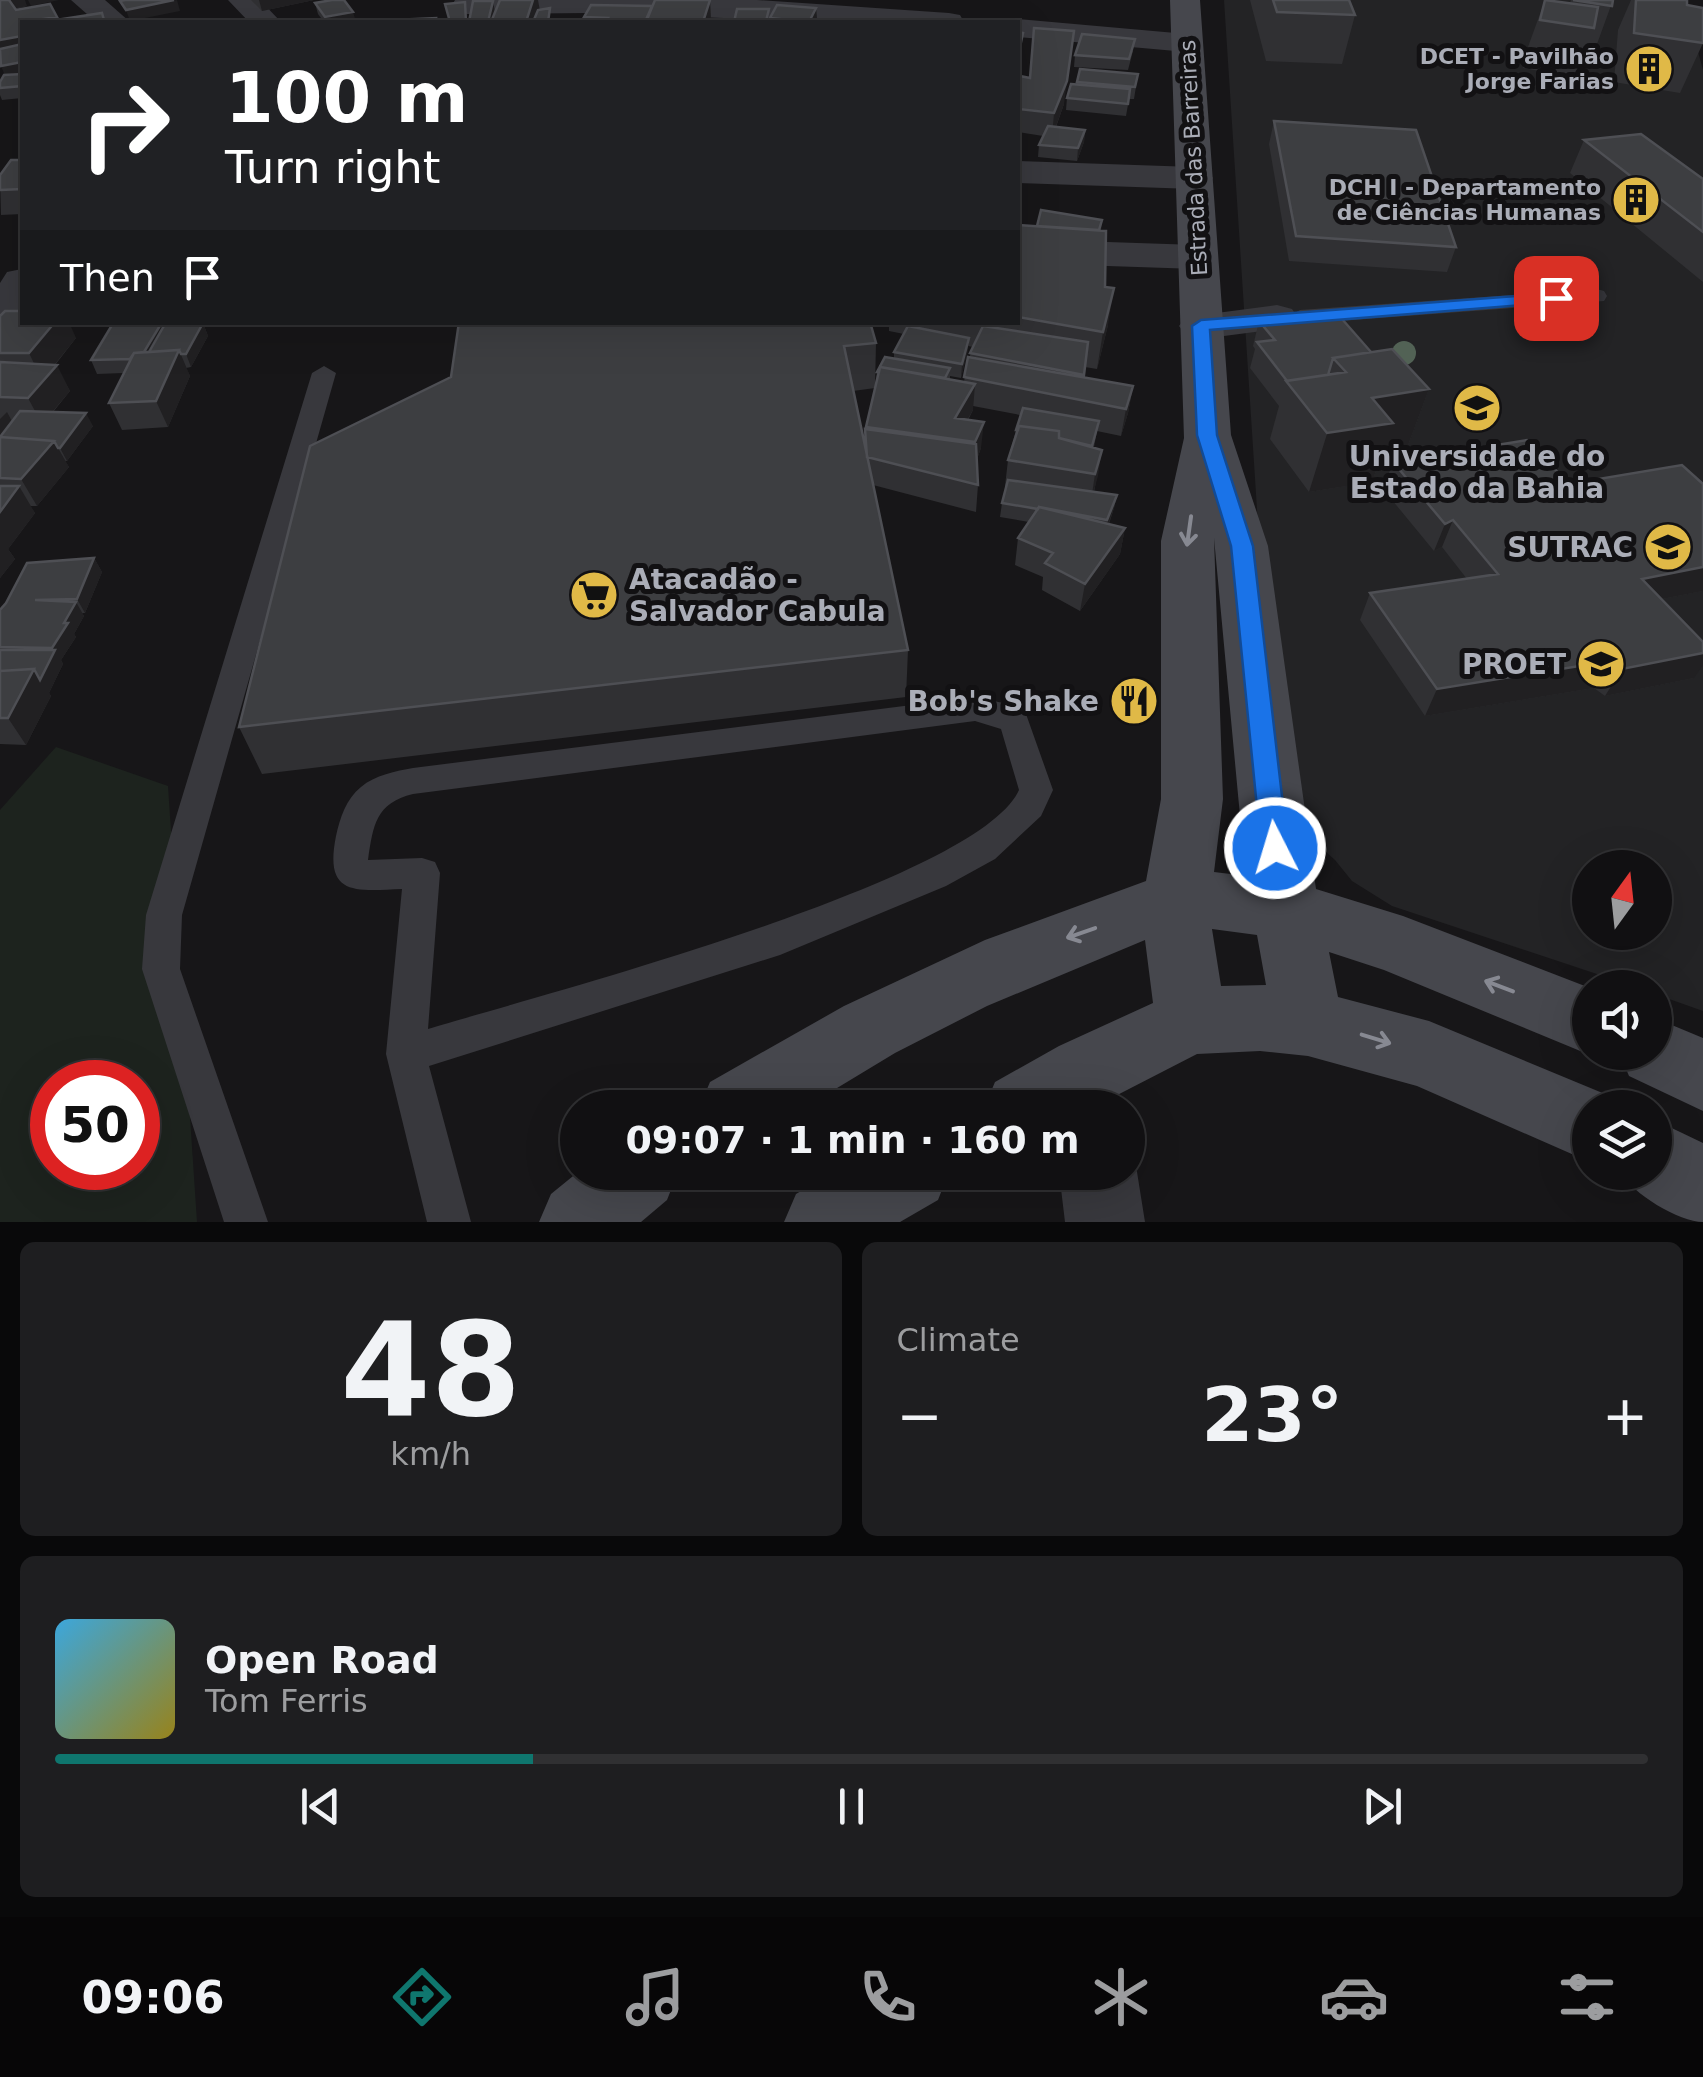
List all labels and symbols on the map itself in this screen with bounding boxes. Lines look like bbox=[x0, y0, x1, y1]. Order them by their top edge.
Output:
street label: Estrada das Barreiras bbox=[1175, 39, 1212, 277]
building icon: DCET - Pavilhão Jorge Farias bbox=[1623, 43, 1675, 95]
place label: DCET - Pavilhão Jorge Farias bbox=[1420, 44, 1614, 94]
building icon: DCH I - Departamento de Ciências Humanas bbox=[1610, 174, 1662, 226]
place label: DCH I - Departamento de Ciências Humanas bbox=[1329, 175, 1601, 225]
pin bbox=[1514, 256, 1599, 341]
school or university icon: Universidade do Estado da Bahia bbox=[1451, 382, 1503, 434]
place label: Universidade do Estado da Bahia bbox=[1349, 440, 1605, 505]
one-way arrow bbox=[1180, 514, 1198, 547]
school or university icon: SUTRAC bbox=[1642, 521, 1694, 573]
place label: SUTRAC bbox=[1507, 531, 1633, 564]
place label: Atacadão - Salvador Cabula bbox=[629, 563, 886, 628]
supermarket icon: Atacadão - Salvador Cabula bbox=[568, 569, 620, 621]
school or university icon: PROET bbox=[1575, 638, 1627, 690]
place label: PROET bbox=[1462, 648, 1566, 681]
restaurant icon: Bob's Shake bbox=[1108, 675, 1160, 727]
place label: Bob's Shake bbox=[908, 685, 1099, 718]
position arrow bbox=[1223, 796, 1327, 900]
north arrow bbox=[1572, 850, 1672, 950]
one-way arrow bbox=[1066, 926, 1098, 944]
one-way arrow bbox=[1485, 976, 1516, 994]
one-way arrow bbox=[1360, 1031, 1392, 1049]
speed limit sign: 50 bbox=[30, 1060, 160, 1190]

